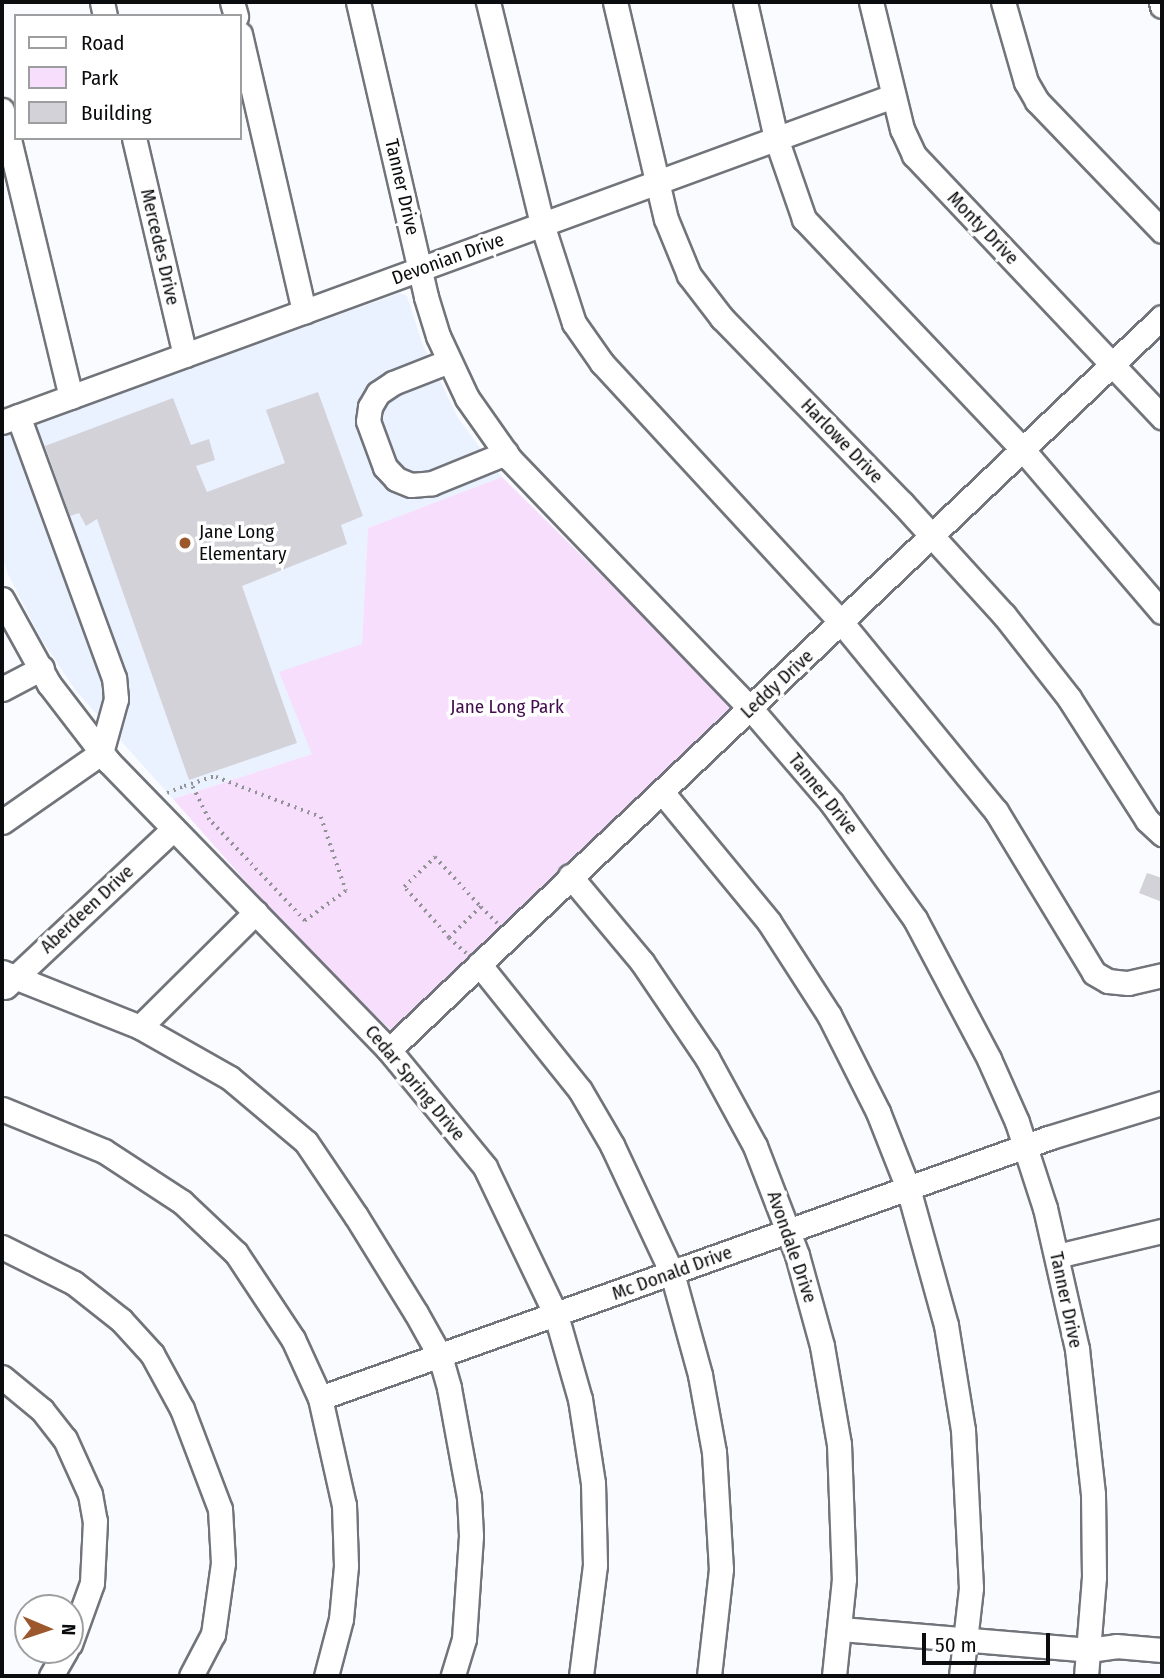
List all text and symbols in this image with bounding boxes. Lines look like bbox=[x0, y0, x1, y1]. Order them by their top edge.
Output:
legend bbox=[14, 14, 242, 140]
text: Road bbox=[81, 30, 125, 56]
text: Park bbox=[81, 65, 118, 91]
text: Building bbox=[81, 100, 152, 126]
street label: Tanner Drive bbox=[380, 137, 424, 237]
street label: Mercedes Drive bbox=[136, 187, 184, 307]
street label: Monty Drive bbox=[943, 187, 1023, 269]
street label: Devonian Drive bbox=[389, 228, 507, 290]
street label: Harlowe Drive bbox=[796, 394, 888, 488]
place label: Jane Long Elementary bbox=[199, 521, 287, 565]
marker: Jane Long Elementary bbox=[177, 535, 193, 551]
street label: Leddy Drive bbox=[736, 645, 818, 723]
park label: Jane Long Park bbox=[450, 696, 564, 718]
street label: Tanner Drive bbox=[783, 749, 863, 839]
street label: Aberdeen Drive bbox=[36, 860, 138, 958]
street label: Cedar Spring Drive bbox=[360, 1021, 470, 1145]
street label: Avondale Drive bbox=[762, 1188, 822, 1306]
street label: Mc Donald Drive bbox=[609, 1241, 735, 1305]
street label: Tanner Drive bbox=[1045, 1250, 1087, 1350]
north arrow bbox=[14, 1594, 84, 1664]
scale bar bbox=[926, 1618, 1054, 1662]
text: N bbox=[57, 1624, 80, 1636]
text: 50 m bbox=[935, 1632, 977, 1658]

